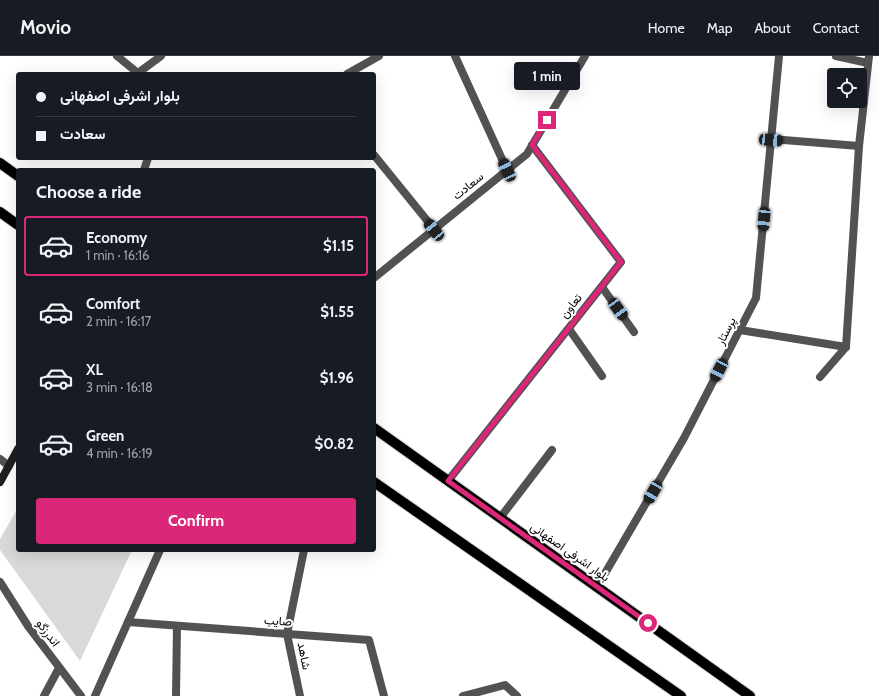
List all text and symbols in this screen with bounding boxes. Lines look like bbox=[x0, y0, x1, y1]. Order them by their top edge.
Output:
text: Movio bbox=[20, 16, 71, 39]
text: Home bbox=[648, 19, 685, 37]
text: Map bbox=[707, 19, 732, 37]
text: About bbox=[754, 19, 791, 37]
text: Contact bbox=[813, 19, 859, 37]
callout: 1 min bbox=[514, 62, 580, 90]
text: 1 min bbox=[532, 68, 562, 84]
map controls bbox=[827, 68, 867, 108]
button: locate bbox=[827, 68, 867, 108]
text: بلوار اشرفی اصفهانی bbox=[60, 87, 180, 105]
route end bbox=[538, 111, 556, 129]
text: سعادت bbox=[60, 125, 106, 143]
car bbox=[759, 133, 783, 147]
car bbox=[496, 157, 518, 183]
street label: سعادت bbox=[449, 169, 486, 203]
text: Choose a ride bbox=[36, 181, 141, 203]
car bbox=[757, 207, 771, 231]
car bbox=[422, 217, 446, 243]
icon: car bbox=[38, 228, 74, 264]
text: Economy bbox=[86, 229, 147, 247]
text: $1.15 bbox=[323, 237, 354, 255]
text: 1 min · 16:16 bbox=[86, 247, 149, 263]
street label: تعاون bbox=[556, 290, 586, 322]
icon: car bbox=[38, 294, 74, 330]
text: Comfort bbox=[86, 295, 140, 313]
car bbox=[606, 296, 630, 322]
text: $1.55 bbox=[320, 303, 354, 321]
text: 2 min · 16:17 bbox=[86, 313, 151, 329]
street label: پرستار bbox=[712, 314, 740, 349]
car bbox=[708, 357, 730, 383]
icon: car bbox=[38, 360, 74, 396]
text: XL bbox=[86, 361, 103, 379]
text: $1.96 bbox=[320, 369, 354, 387]
text: 3 min · 16:18 bbox=[86, 379, 153, 395]
icon: car bbox=[38, 426, 74, 462]
text: Green bbox=[86, 427, 124, 445]
text: $0.82 bbox=[315, 435, 354, 453]
text: 4 min · 16:19 bbox=[86, 445, 153, 461]
car bbox=[642, 479, 664, 505]
button: Confirm bbox=[36, 498, 356, 544]
street label: بلوار اشرفی اصفهانی bbox=[527, 519, 613, 585]
street label: صایب bbox=[264, 612, 293, 629]
route start bbox=[639, 614, 657, 632]
street label: اندرزگو bbox=[33, 616, 63, 650]
street label: شاهد bbox=[295, 641, 314, 671]

